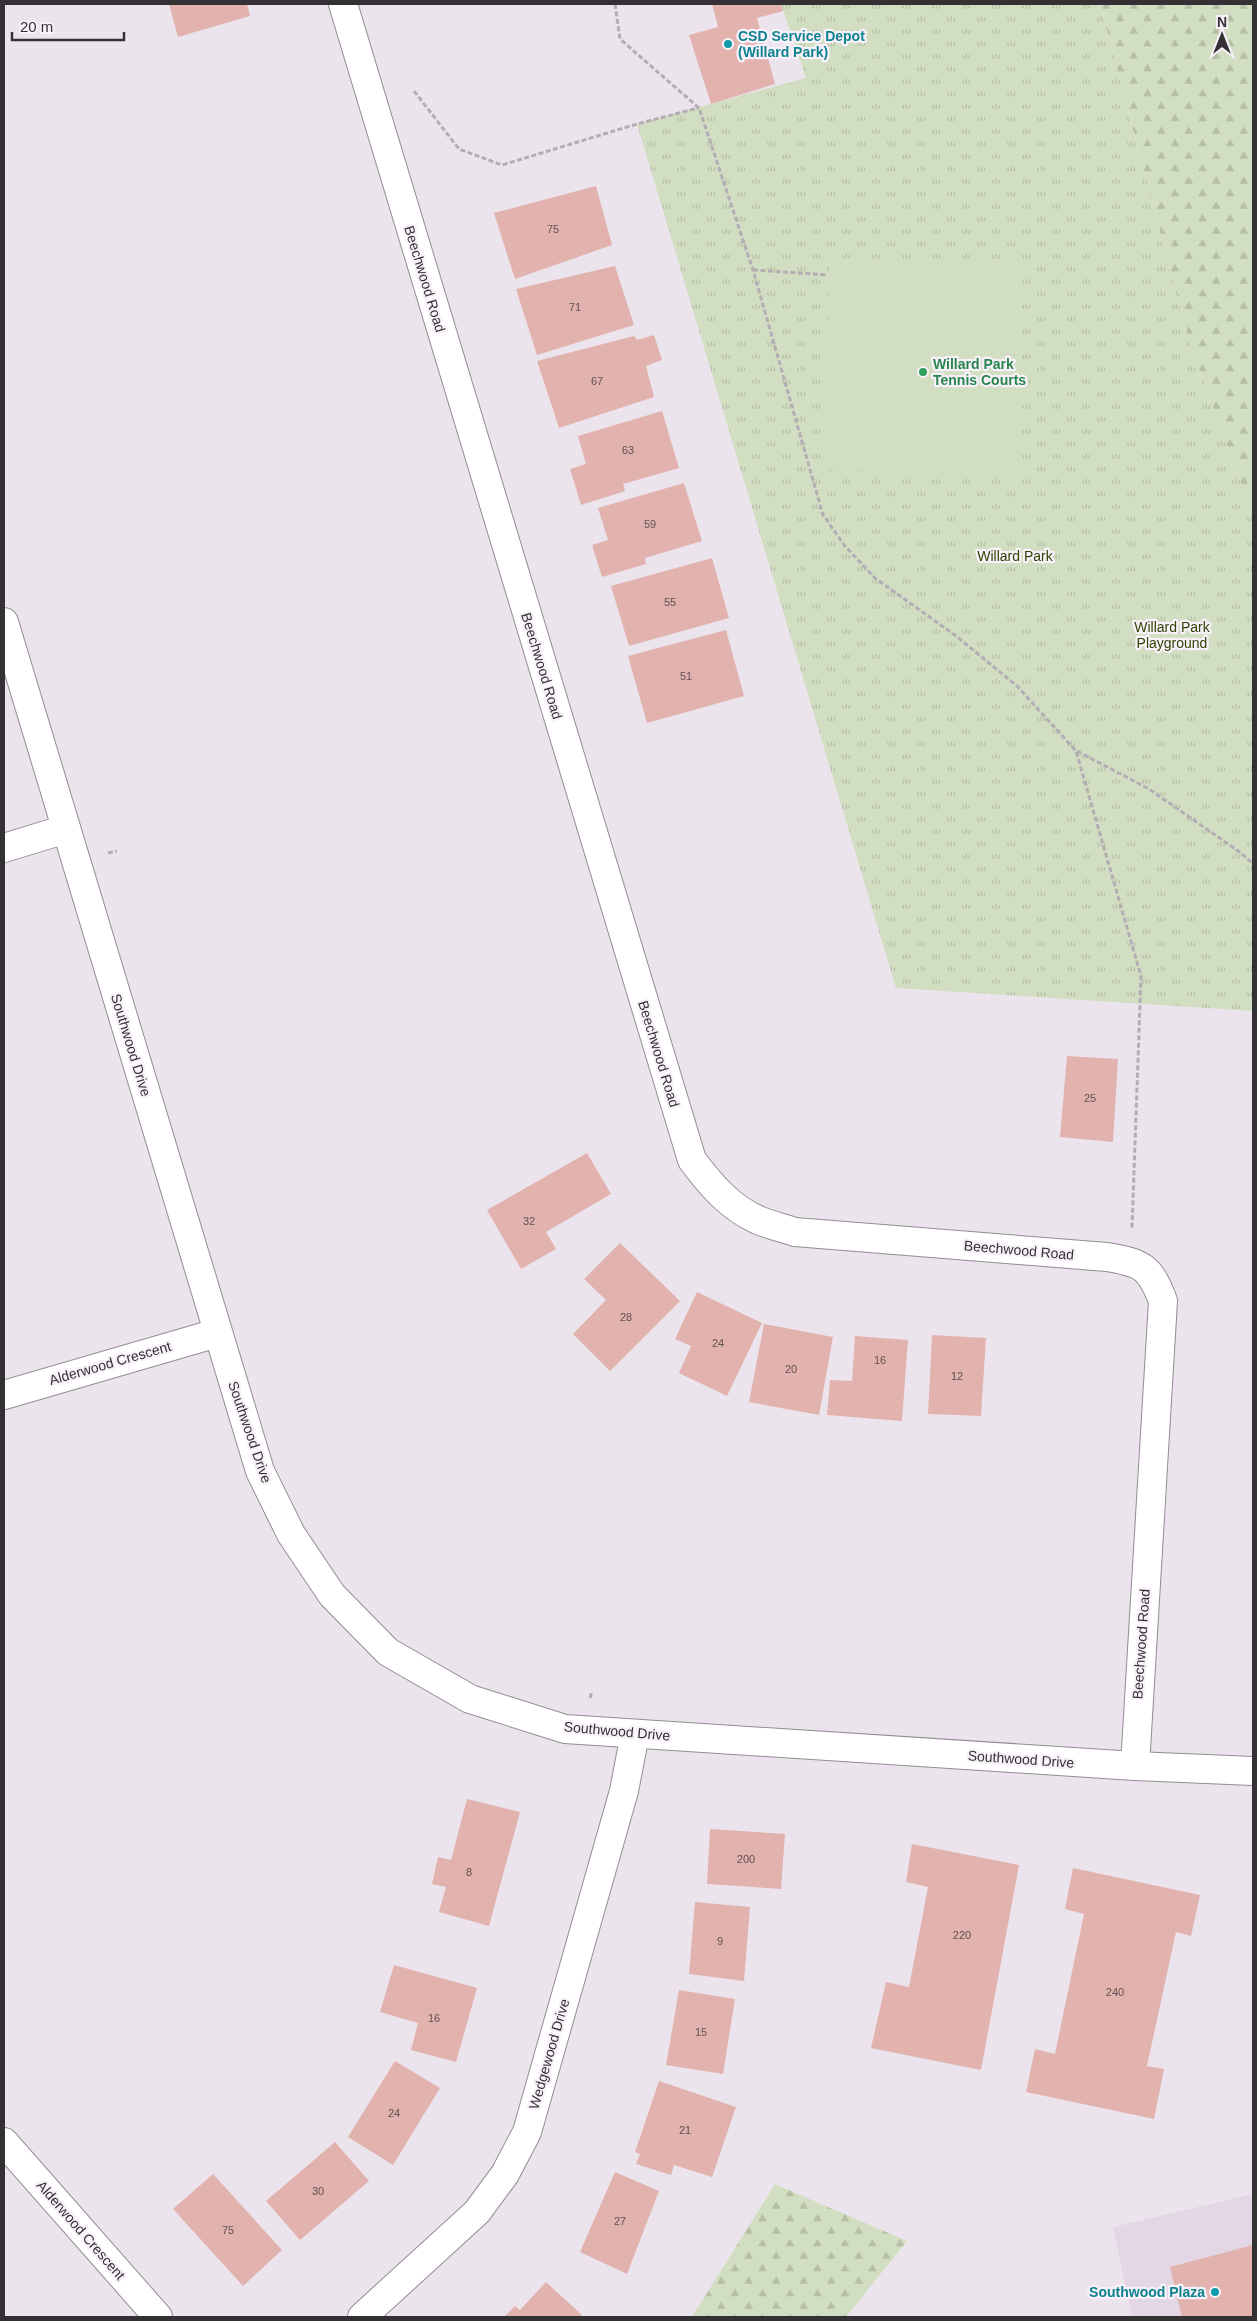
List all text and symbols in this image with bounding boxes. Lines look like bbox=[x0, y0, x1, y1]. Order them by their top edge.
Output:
scale bar bbox=[12, 10, 125, 42]
north arrow bbox=[1197, 10, 1247, 60]
text: N bbox=[1217, 14, 1227, 30]
text: 20 m bbox=[20, 18, 53, 35]
place label: CSD Service Depot (Willard Park) bbox=[738, 28, 865, 60]
marker: CSD Service Depot (Willard Park) bbox=[722, 38, 734, 50]
house number: 75 bbox=[547, 223, 559, 235]
street label: Beechwood Road bbox=[401, 224, 449, 334]
house number: 71 bbox=[569, 301, 581, 313]
place label: Willard Park Tennis Courts bbox=[933, 356, 1026, 388]
marker: Willard Park Tennis Courts bbox=[917, 366, 929, 378]
house number: 67 bbox=[591, 375, 603, 387]
house number: 63 bbox=[622, 444, 634, 456]
house number: 59 bbox=[644, 518, 656, 530]
park label: Willard Park bbox=[977, 548, 1054, 564]
house number: 55 bbox=[664, 596, 676, 608]
street label: Beechwood Road bbox=[518, 611, 566, 721]
park label: Willard Park Playground bbox=[1134, 619, 1211, 651]
house number: 51 bbox=[680, 670, 692, 682]
street label: Southwood Drive bbox=[108, 992, 154, 1099]
street label: Beechwood Road bbox=[635, 999, 683, 1109]
house number: 25 bbox=[1084, 1092, 1096, 1104]
house number: 32 bbox=[523, 1215, 535, 1227]
street label: Beechwood Road bbox=[963, 1237, 1075, 1263]
house number: 28 bbox=[620, 1311, 632, 1323]
house number: 24 bbox=[712, 1337, 724, 1349]
street label: Alderwood Crescent bbox=[47, 1338, 173, 1388]
house number: 16 bbox=[874, 1354, 886, 1366]
house number: 20 bbox=[785, 1363, 797, 1375]
house number: 12 bbox=[951, 1370, 963, 1382]
street label: Southwood Drive bbox=[225, 1379, 275, 1485]
street label: Beechwood Road bbox=[1129, 1588, 1153, 1700]
street label: Southwood Drive bbox=[563, 1718, 671, 1744]
street label: Southwood Drive bbox=[967, 1747, 1075, 1771]
house number: 200 bbox=[737, 1853, 755, 1865]
house number: 8 bbox=[466, 1866, 472, 1878]
house number: 220 bbox=[953, 1929, 971, 1941]
house number: 9 bbox=[717, 1935, 723, 1947]
house number: 240 bbox=[1106, 1986, 1124, 1998]
street label: Wedgewood Drive bbox=[526, 1997, 572, 2111]
house number: 16 bbox=[428, 2012, 440, 2024]
house number: 15 bbox=[695, 2026, 707, 2038]
house number: 24 bbox=[388, 2107, 400, 2119]
house number: 21 bbox=[679, 2124, 691, 2136]
street label: Alderwood Crescent bbox=[34, 2177, 128, 2283]
house number: 30 bbox=[312, 2185, 324, 2197]
house number: 27 bbox=[614, 2215, 626, 2227]
house number: 75 bbox=[222, 2224, 234, 2236]
place label: Southwood Plaza bbox=[1089, 2284, 1205, 2300]
marker: Southwood Plaza bbox=[1209, 2286, 1221, 2298]

